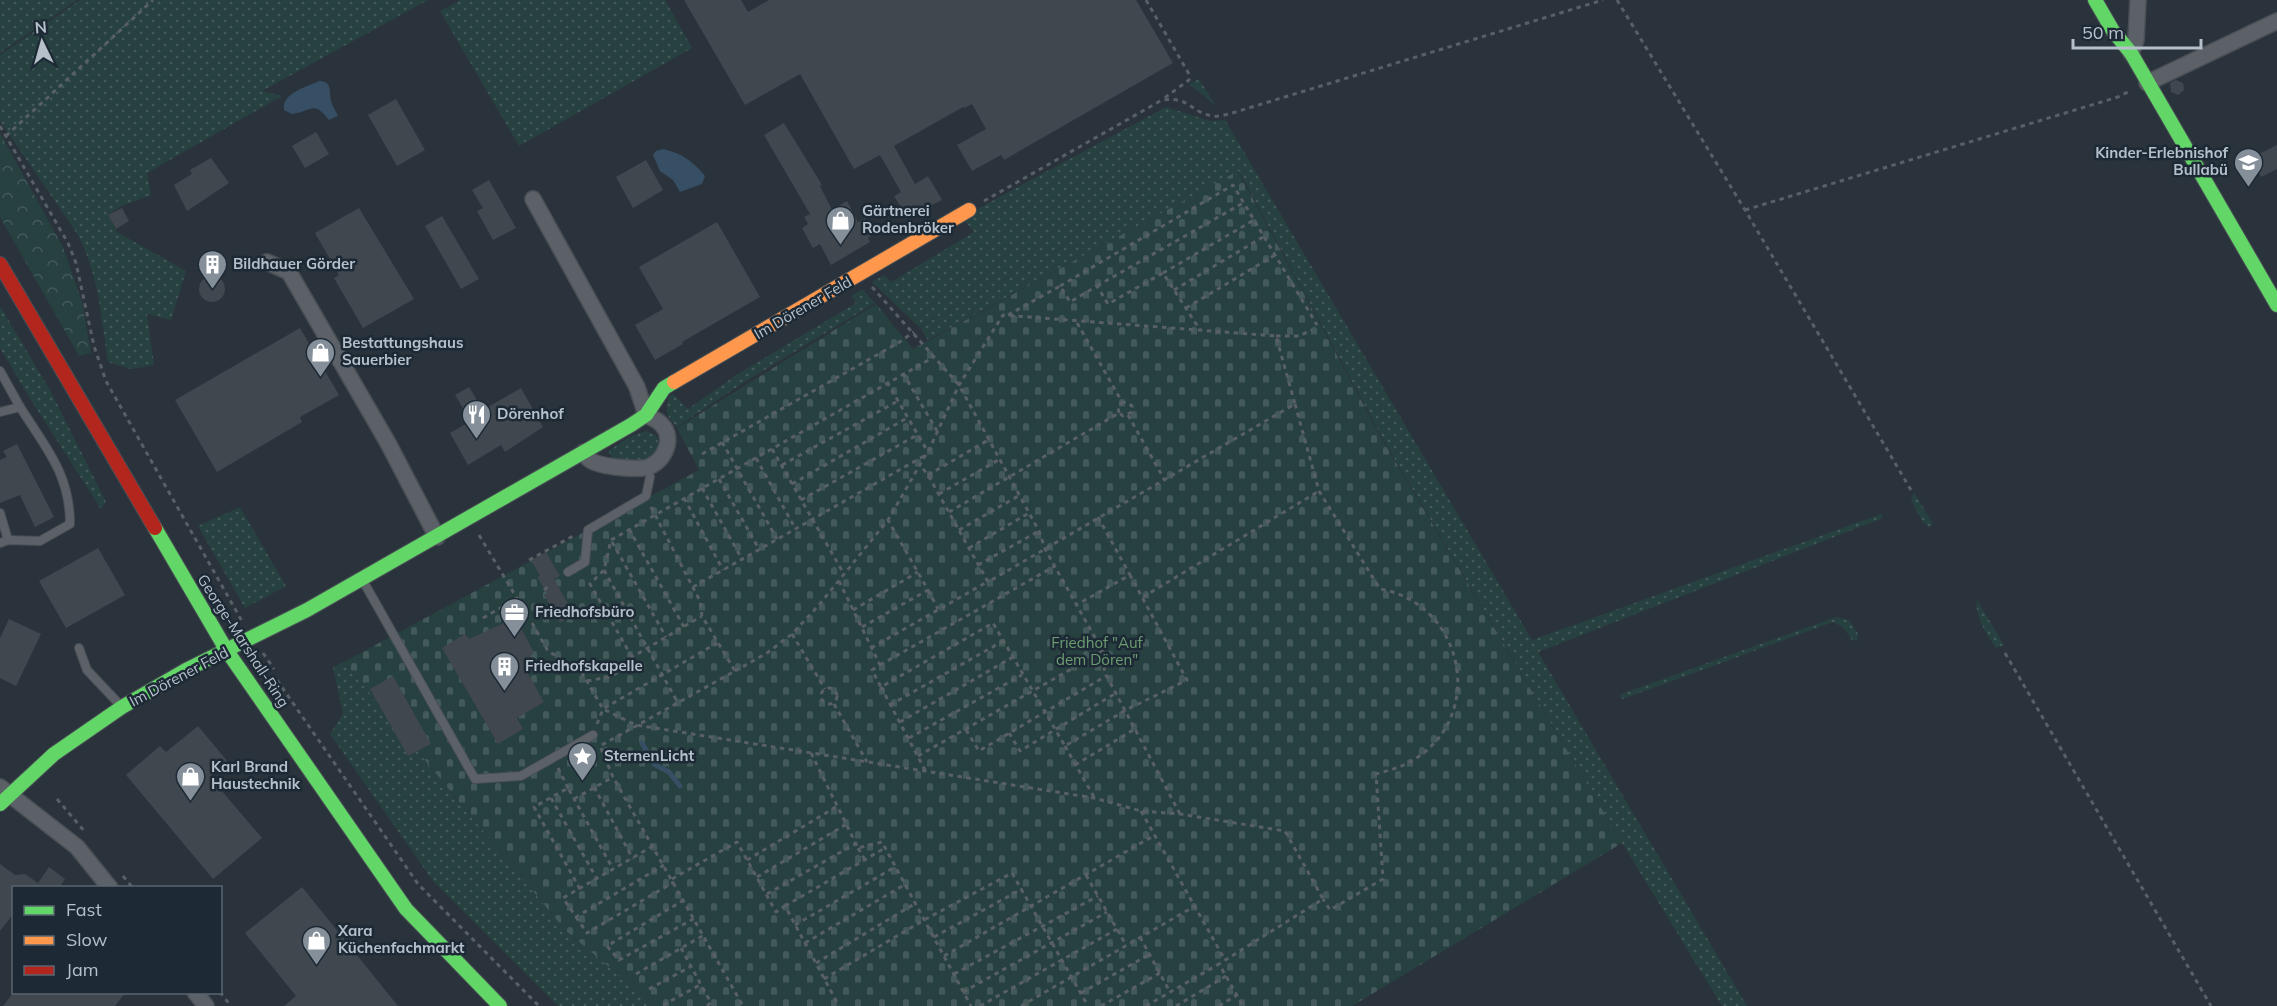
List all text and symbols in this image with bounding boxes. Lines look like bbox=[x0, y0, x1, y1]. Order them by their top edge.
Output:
north arrow bbox=[12, 12, 72, 72]
scale bar bbox=[2073, 12, 2200, 50]
text: N bbox=[34, 17, 48, 38]
text: 50 m bbox=[2082, 21, 2124, 44]
place label: Kinder-Erlebnishof Bullabü bbox=[2095, 143, 2228, 179]
school or university icon: Kinder-Erlebnishof Bullabü bbox=[2233, 146, 2265, 188]
place label: Gärtnerei Rodenbröker bbox=[862, 201, 954, 237]
shop icon: Gärtnerei Rodenbröker bbox=[825, 204, 857, 246]
building icon: Bildhauer Görder bbox=[196, 248, 228, 290]
place label: Bildhauer Görder bbox=[233, 254, 355, 273]
street label: Im Dörener Feld bbox=[751, 272, 855, 343]
place label: Bestattungshaus Sauerbier bbox=[342, 333, 464, 369]
shop icon: Bestattungshaus Sauerbier bbox=[305, 336, 337, 378]
restaurant icon: Dörenhof bbox=[460, 398, 492, 440]
place label: Dörenhof bbox=[497, 404, 564, 423]
street label: George-Marshall-Ring bbox=[193, 571, 294, 711]
office icon: Friedhofsbüro bbox=[498, 596, 530, 638]
place label: Friedhofsbüro bbox=[535, 602, 635, 621]
park label: Friedhof "Auf dem Dören" bbox=[1051, 633, 1144, 669]
street label: Im Dörener Feld bbox=[126, 642, 232, 711]
building icon: Friedhofskapelle bbox=[488, 650, 520, 692]
place label: Friedhofskapelle bbox=[525, 656, 643, 675]
place icon: SternenLicht bbox=[567, 740, 599, 782]
place label: SternenLicht bbox=[604, 746, 695, 765]
place label: Karl Brand Haustechnik bbox=[211, 757, 301, 793]
shop icon: Karl Brand Haustechnik bbox=[174, 760, 206, 802]
legend bbox=[12, 886, 222, 994]
text: Fast bbox=[66, 898, 102, 921]
place label: Xara Küchenfachmarkt bbox=[337, 921, 465, 957]
shop icon: Xara Küchenfachmarkt bbox=[301, 924, 333, 966]
text: Slow bbox=[66, 928, 108, 951]
text: Jam bbox=[66, 958, 99, 981]

